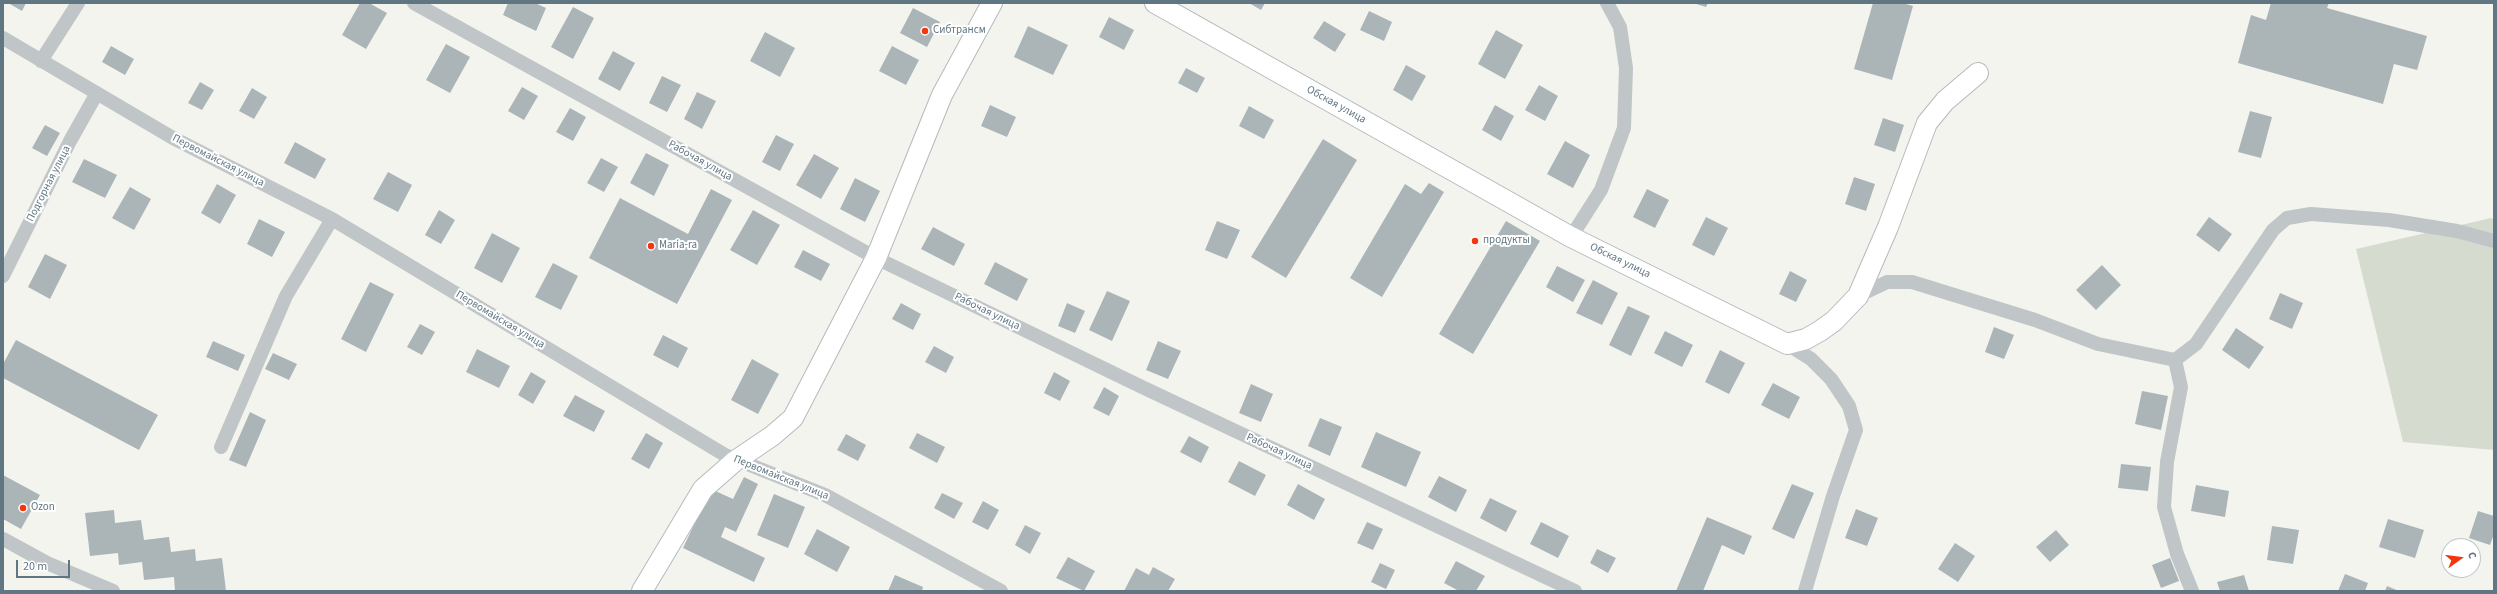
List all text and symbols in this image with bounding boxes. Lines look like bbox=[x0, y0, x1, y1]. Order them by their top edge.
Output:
place label: Сибтрансм bbox=[933, 24, 986, 38]
marker: Сибтрансм bbox=[920, 26, 930, 36]
street label: Обская улица bbox=[1304, 83, 1368, 127]
street label: Первомайская улица bbox=[170, 132, 266, 190]
street label: Рабочая улица bbox=[666, 138, 734, 184]
street label: Подгорная улица bbox=[24, 144, 74, 224]
place label: продукты bbox=[1483, 234, 1530, 248]
marker: продукты bbox=[1470, 236, 1480, 246]
place label: Maria-ra bbox=[659, 239, 697, 253]
marker: Maria-ra bbox=[646, 241, 656, 251]
street label: Обская улица bbox=[1587, 241, 1653, 281]
street label: Первомайская улица bbox=[453, 288, 547, 352]
street label: Рабочая улица bbox=[952, 290, 1022, 334]
street label: Рабочая улица bbox=[1244, 431, 1314, 473]
street label: Первомайская улица bbox=[731, 453, 831, 503]
place label: Ozon bbox=[31, 501, 55, 515]
marker: Ozon bbox=[18, 503, 28, 513]
north arrow bbox=[2441, 538, 2481, 578]
text: С bbox=[2464, 550, 2480, 560]
scale bar bbox=[18, 552, 72, 578]
text: 20 m bbox=[23, 558, 47, 575]

